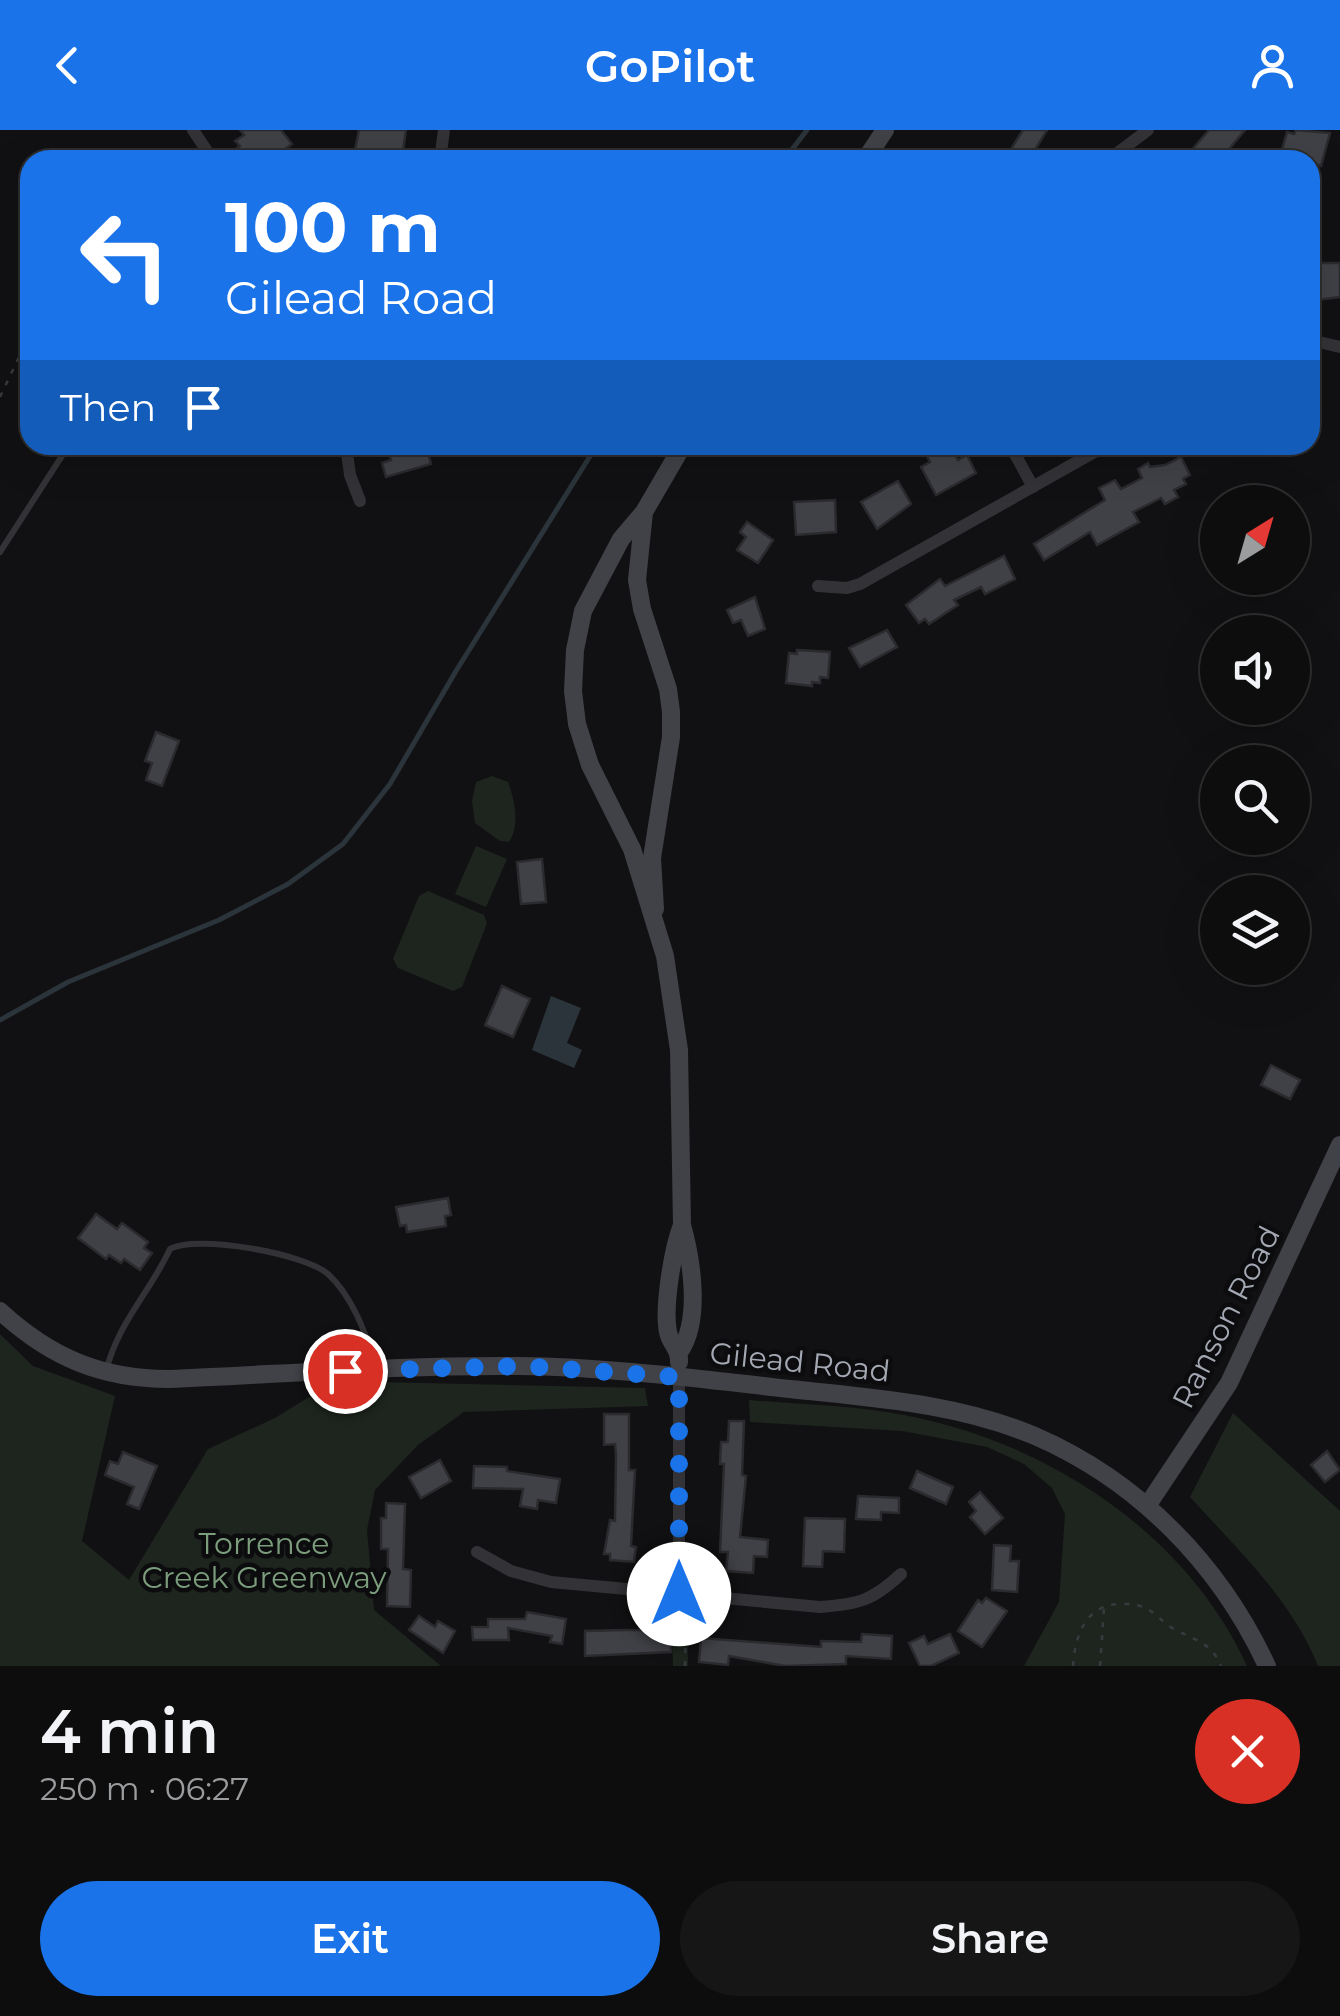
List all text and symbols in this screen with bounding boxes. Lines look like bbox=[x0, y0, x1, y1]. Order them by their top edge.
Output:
icon: back bbox=[40, 38, 95, 93]
text: GoPilot bbox=[585, 38, 755, 93]
icon: person bbox=[1245, 38, 1300, 93]
text: 100 m bbox=[225, 184, 441, 270]
icon: left bbox=[60, 190, 190, 320]
text: Gilead Road bbox=[225, 270, 497, 325]
icon: arrive bbox=[176, 380, 231, 435]
text: Then bbox=[60, 384, 156, 431]
north arrow bbox=[1200, 485, 1310, 595]
map controls bbox=[1200, 485, 1310, 985]
button: sound bbox=[1200, 615, 1310, 725]
button: search bbox=[1200, 745, 1310, 855]
button: layers bbox=[1200, 875, 1310, 985]
street label: Ranson Road bbox=[1164, 1220, 1288, 1414]
pin bbox=[303, 1329, 388, 1414]
street label: Gilead Road bbox=[708, 1334, 892, 1390]
icon: arrive bbox=[318, 1344, 373, 1399]
park label: Torrence Creek Greenway bbox=[141, 1525, 387, 1596]
position arrow bbox=[627, 1542, 731, 1646]
text: 4 min bbox=[40, 1695, 219, 1768]
button: close bbox=[1195, 1699, 1300, 1804]
text: 250 m · 06:27 bbox=[40, 1769, 249, 1808]
button: Exit bbox=[40, 1881, 660, 1996]
button: Share bbox=[680, 1881, 1300, 1996]

